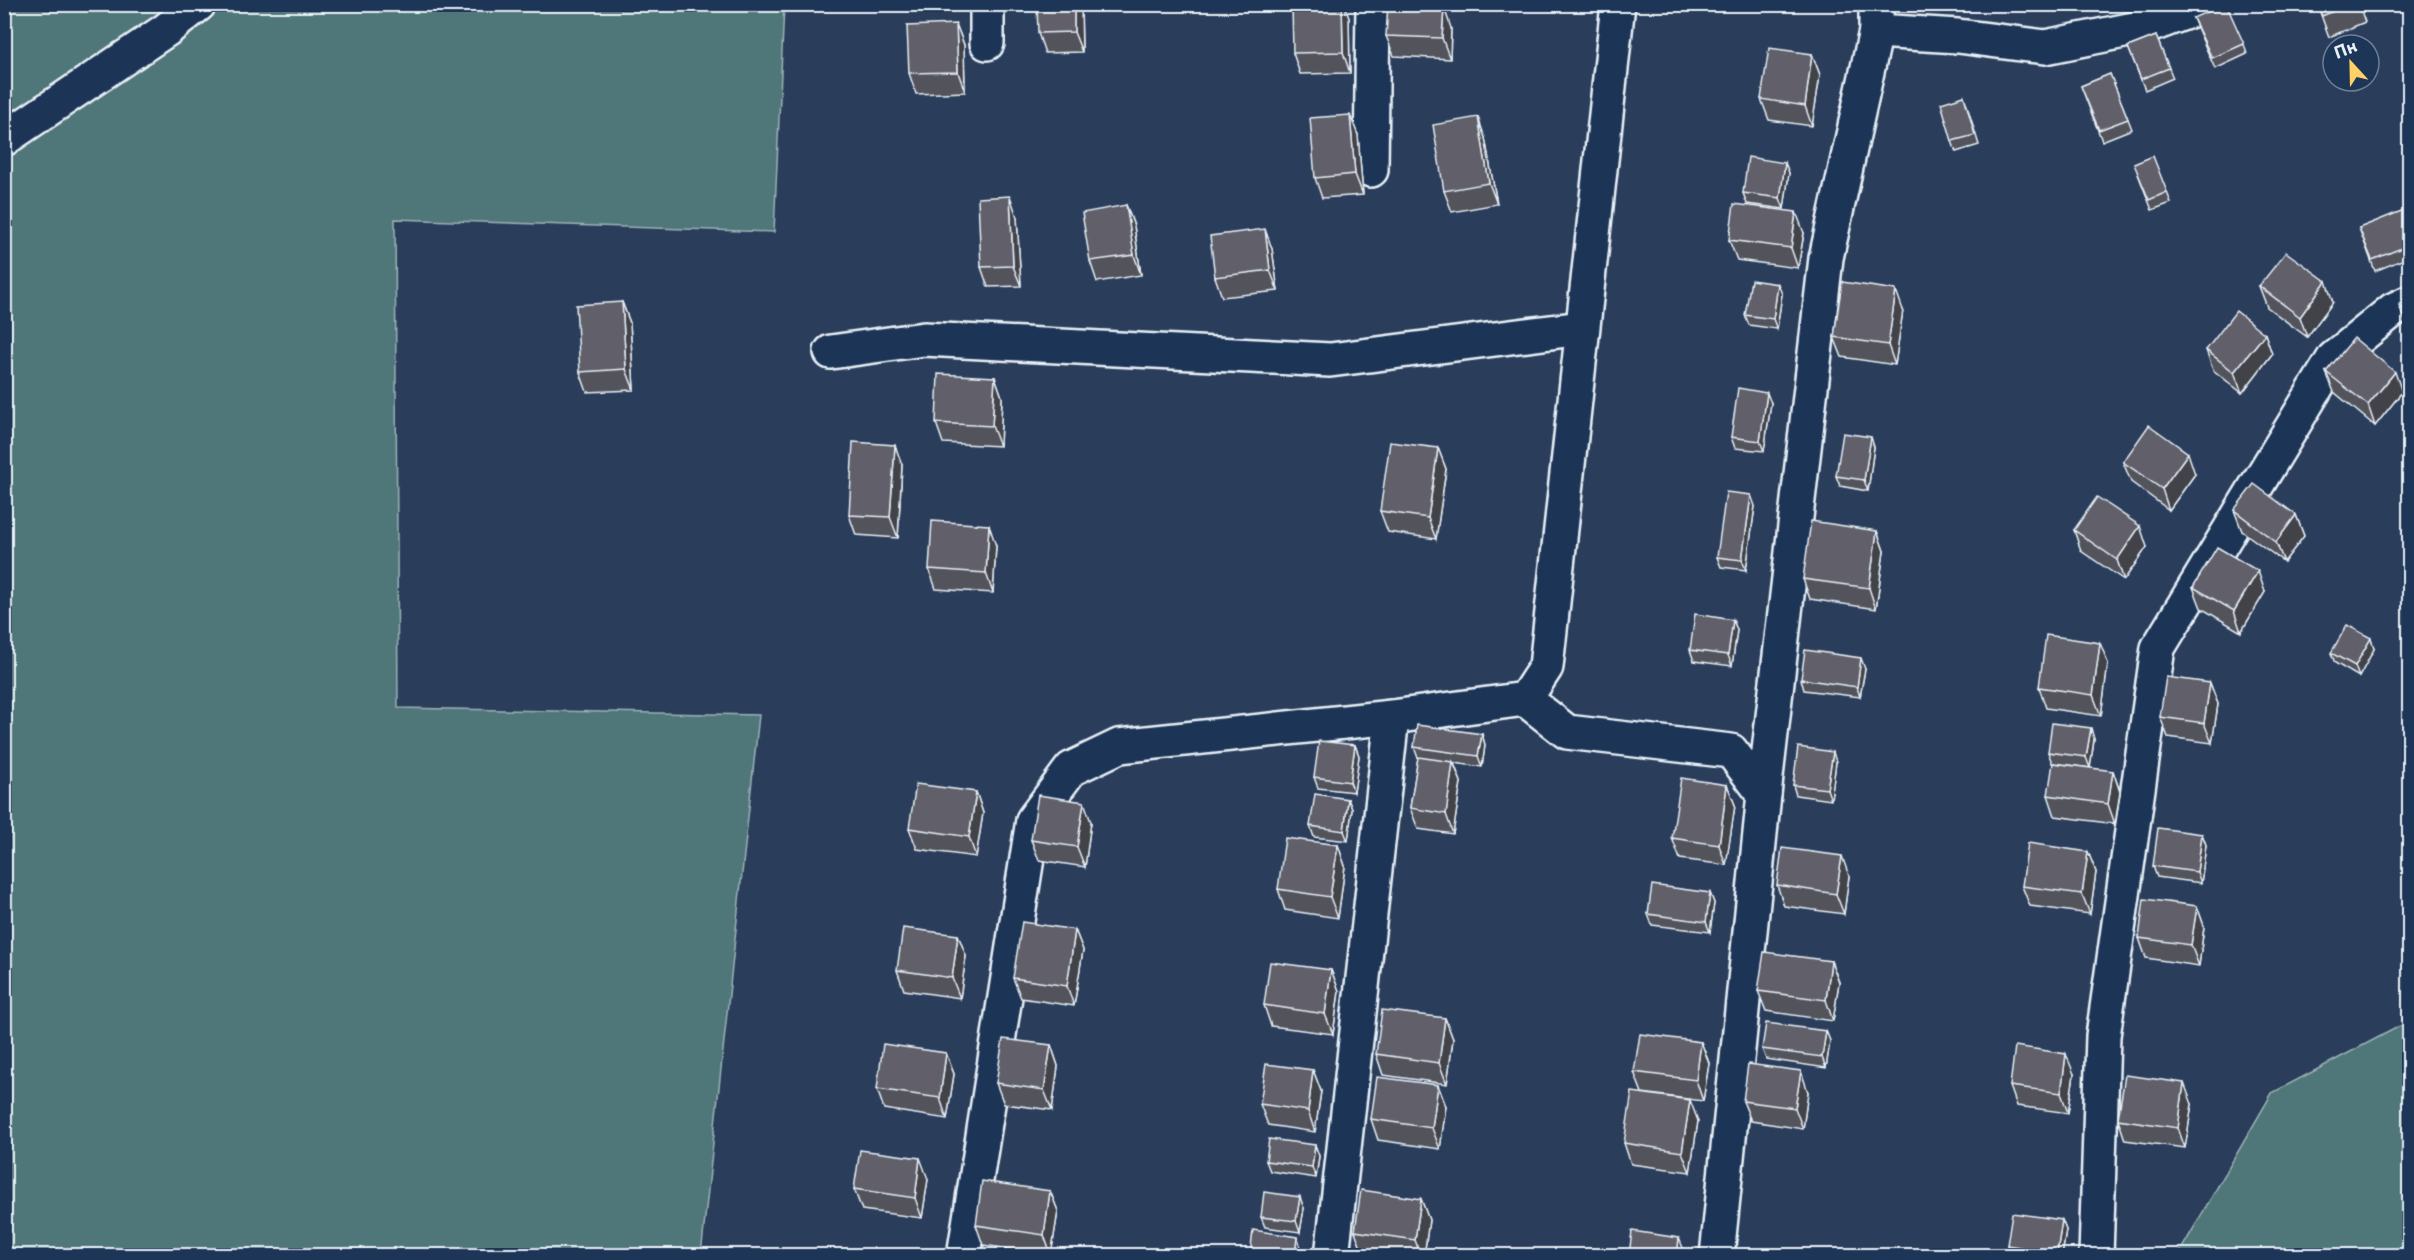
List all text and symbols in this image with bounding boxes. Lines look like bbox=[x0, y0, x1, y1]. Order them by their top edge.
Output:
north arrow bbox=[2321, 33, 2381, 93]
text: Пн bbox=[2330, 33, 2360, 64]

